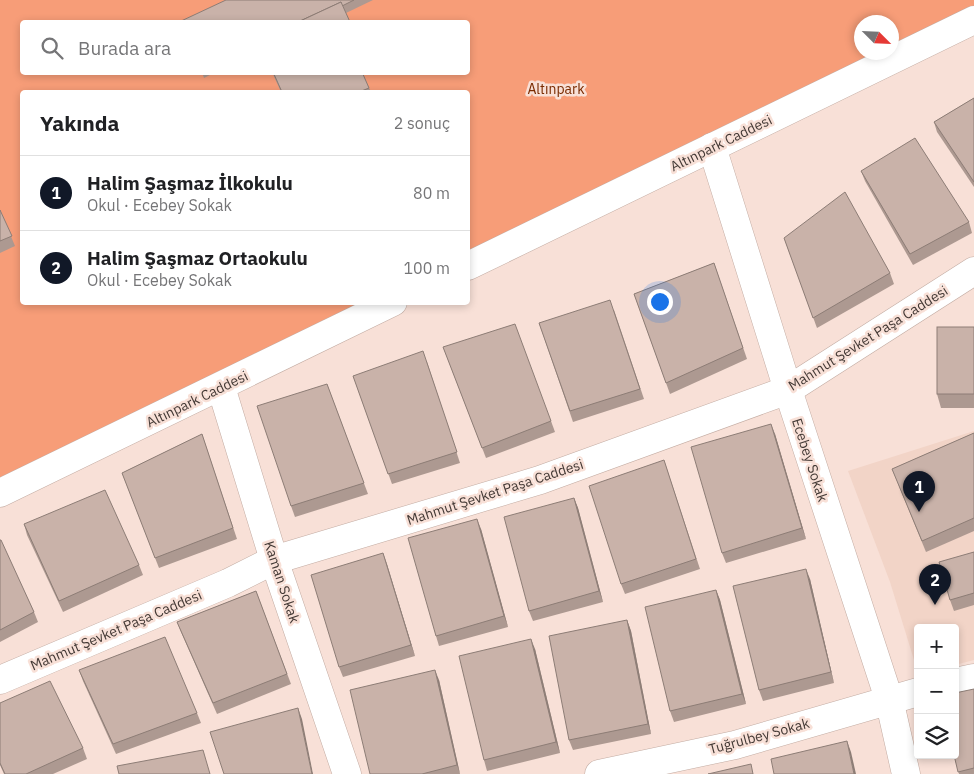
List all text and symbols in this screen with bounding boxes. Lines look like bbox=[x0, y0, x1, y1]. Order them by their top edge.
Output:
north arrow bbox=[854, 15, 899, 60]
search box bbox=[20, 20, 470, 75]
icon: search bbox=[38, 34, 66, 62]
text: Burada ara bbox=[78, 36, 171, 60]
park label: Altınpark bbox=[527, 80, 585, 98]
text: Yakında bbox=[40, 109, 120, 137]
street label: Altınpark Caddesi bbox=[667, 111, 775, 175]
text: 2 sonuç bbox=[394, 113, 450, 133]
text: Halim Şaşmaz İlkokulu bbox=[87, 171, 293, 195]
text: 1 bbox=[51, 183, 61, 203]
text: 80 m bbox=[413, 183, 450, 203]
text: Okul · Ecebey Sokak bbox=[87, 195, 232, 215]
text: Halim Şaşmaz Ortaokulu bbox=[87, 246, 308, 270]
text: 2 bbox=[51, 258, 61, 278]
text: 100 m bbox=[403, 258, 450, 278]
text: Okul · Ecebey Sokak bbox=[87, 270, 232, 290]
street label: Mahmut Şevket Paşa Caddesi bbox=[785, 281, 951, 395]
your location bbox=[647, 289, 673, 315]
street label: Altınpark Caddesi bbox=[143, 367, 251, 431]
street label: Ecebey Sokak bbox=[788, 416, 832, 505]
street label: Mahmut Şevket Paşa Caddesi bbox=[404, 455, 586, 529]
pin: 1 bbox=[903, 471, 935, 512]
street label: Kaman Sokak bbox=[260, 539, 304, 626]
pin: 2 bbox=[919, 564, 951, 605]
street label: Mahmut Şevket Paşa Caddesi bbox=[27, 586, 205, 674]
map controls bbox=[914, 624, 959, 759]
button: + bbox=[914, 624, 959, 669]
button: − bbox=[914, 669, 959, 714]
street label: Tuğrulbey Sokak bbox=[707, 714, 812, 758]
button: layers bbox=[914, 714, 959, 759]

